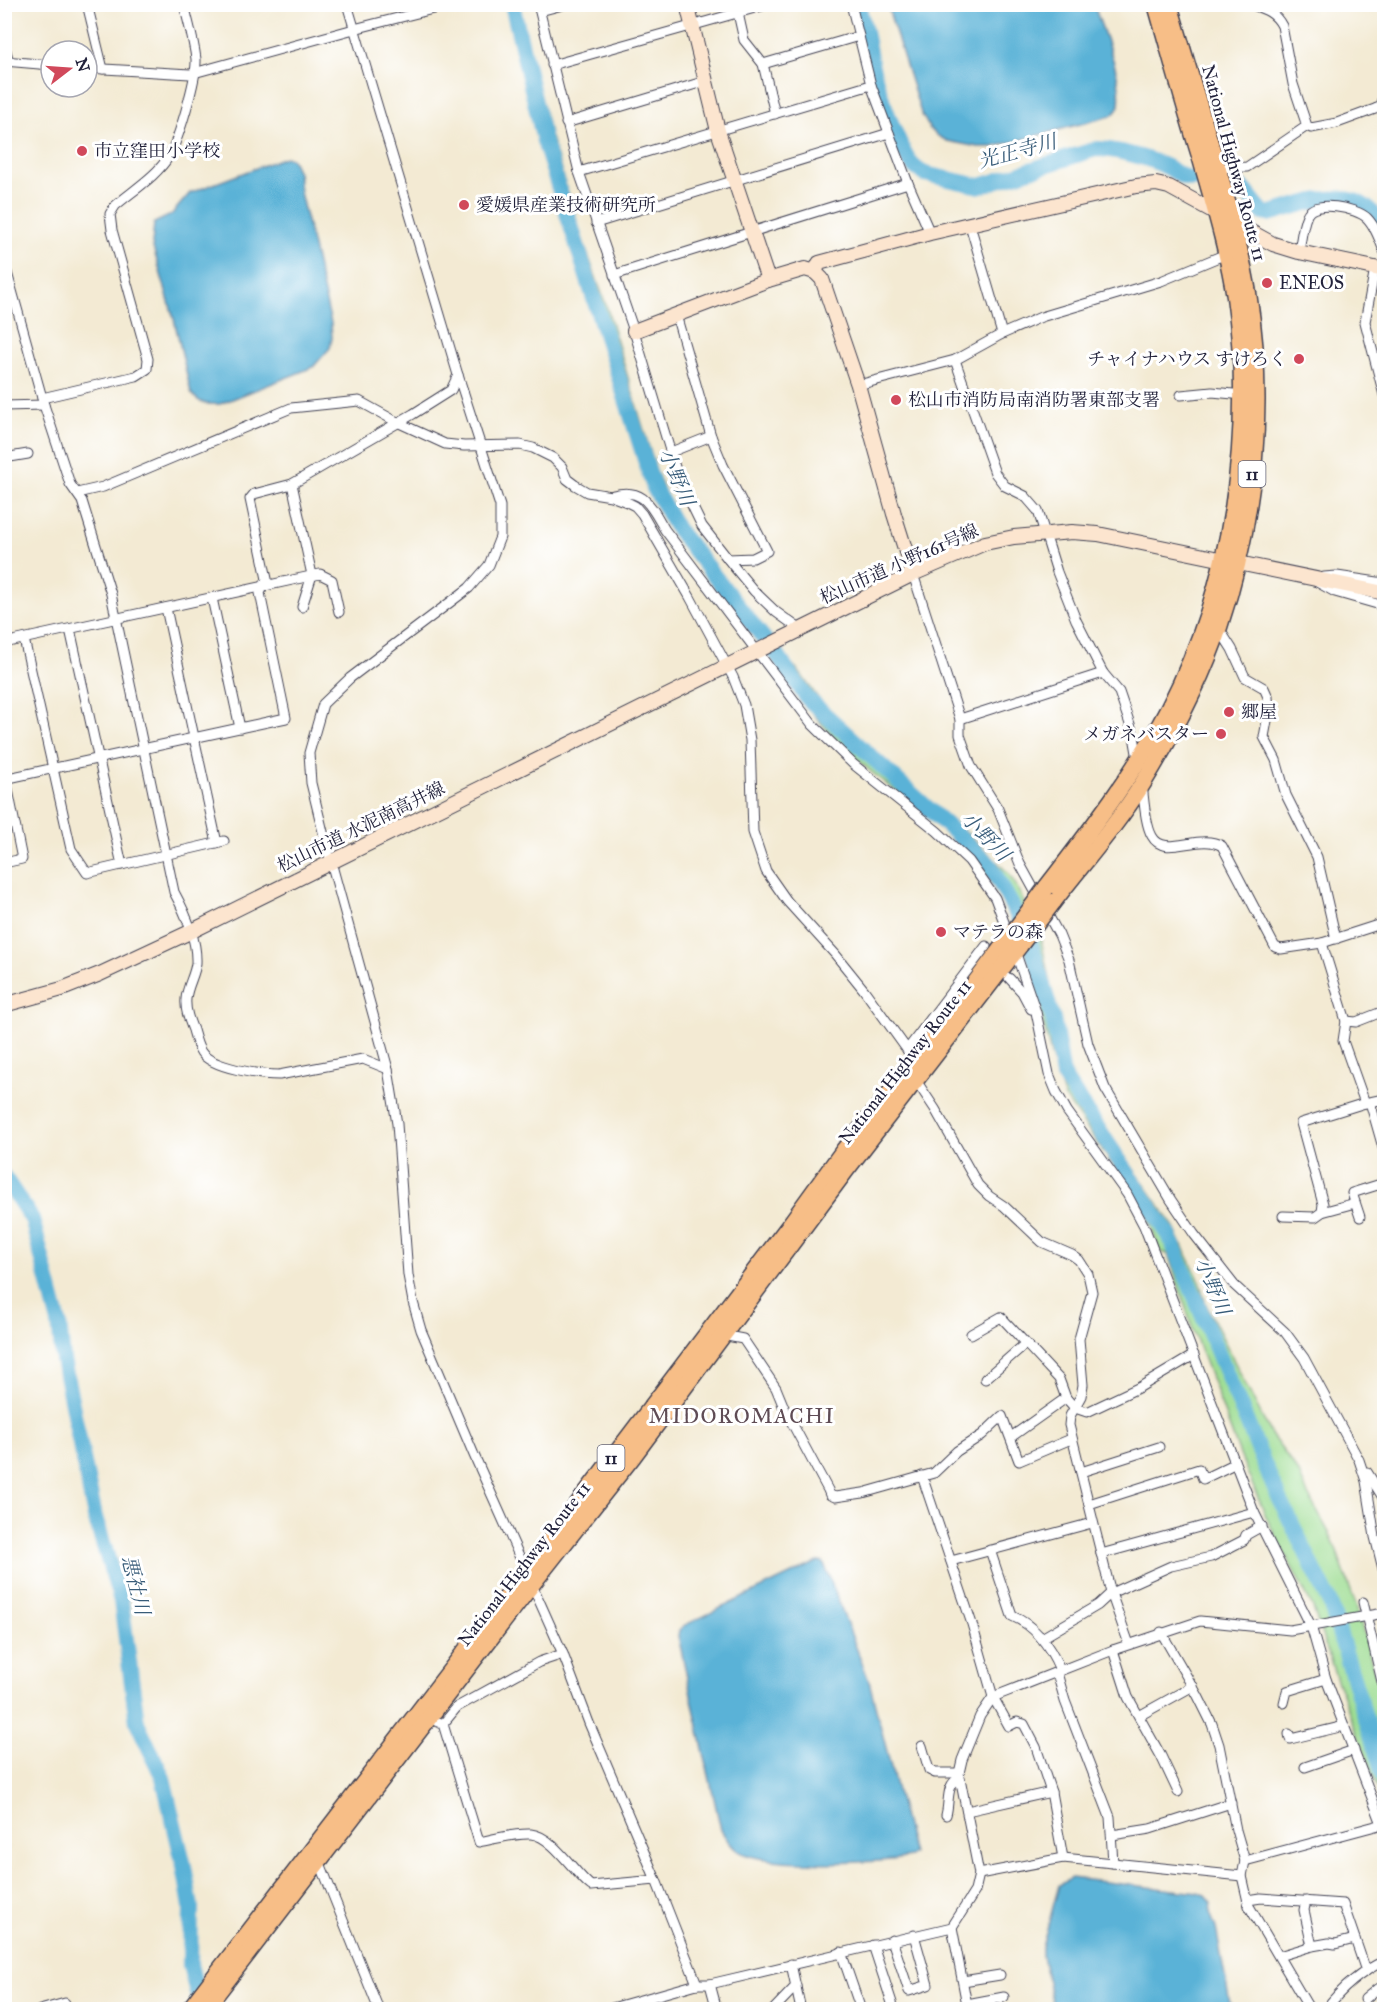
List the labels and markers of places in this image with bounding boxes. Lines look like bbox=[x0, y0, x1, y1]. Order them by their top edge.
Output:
place label: 市立窪田小学校 bbox=[94, 140, 220, 162]
marker: 市立窪田小学校 bbox=[75, 144, 89, 158]
place label: 愛媛県産業技術研究所 bbox=[476, 194, 656, 216]
marker: 愛媛県産業技術研究所 bbox=[457, 198, 471, 212]
place label: ENEOS bbox=[1279, 272, 1344, 294]
marker: ENEOS bbox=[1260, 276, 1274, 290]
place label: チャイナハウス すけろく bbox=[1087, 348, 1287, 370]
marker: チャイナハウス すけろく bbox=[1292, 352, 1306, 366]
place label: 松山市消防局南消防署東部支署 bbox=[908, 389, 1160, 411]
marker: 松山市消防局南消防署東部支署 bbox=[889, 393, 903, 407]
place label: 郷屋 bbox=[1241, 701, 1277, 723]
marker: 郷屋 bbox=[1222, 705, 1236, 719]
place label: メガネバスター bbox=[1083, 723, 1209, 745]
marker: メガネバスター bbox=[1214, 727, 1228, 741]
place label: マテラの森 bbox=[953, 921, 1043, 943]
marker: マテラの森 bbox=[934, 925, 948, 939]

